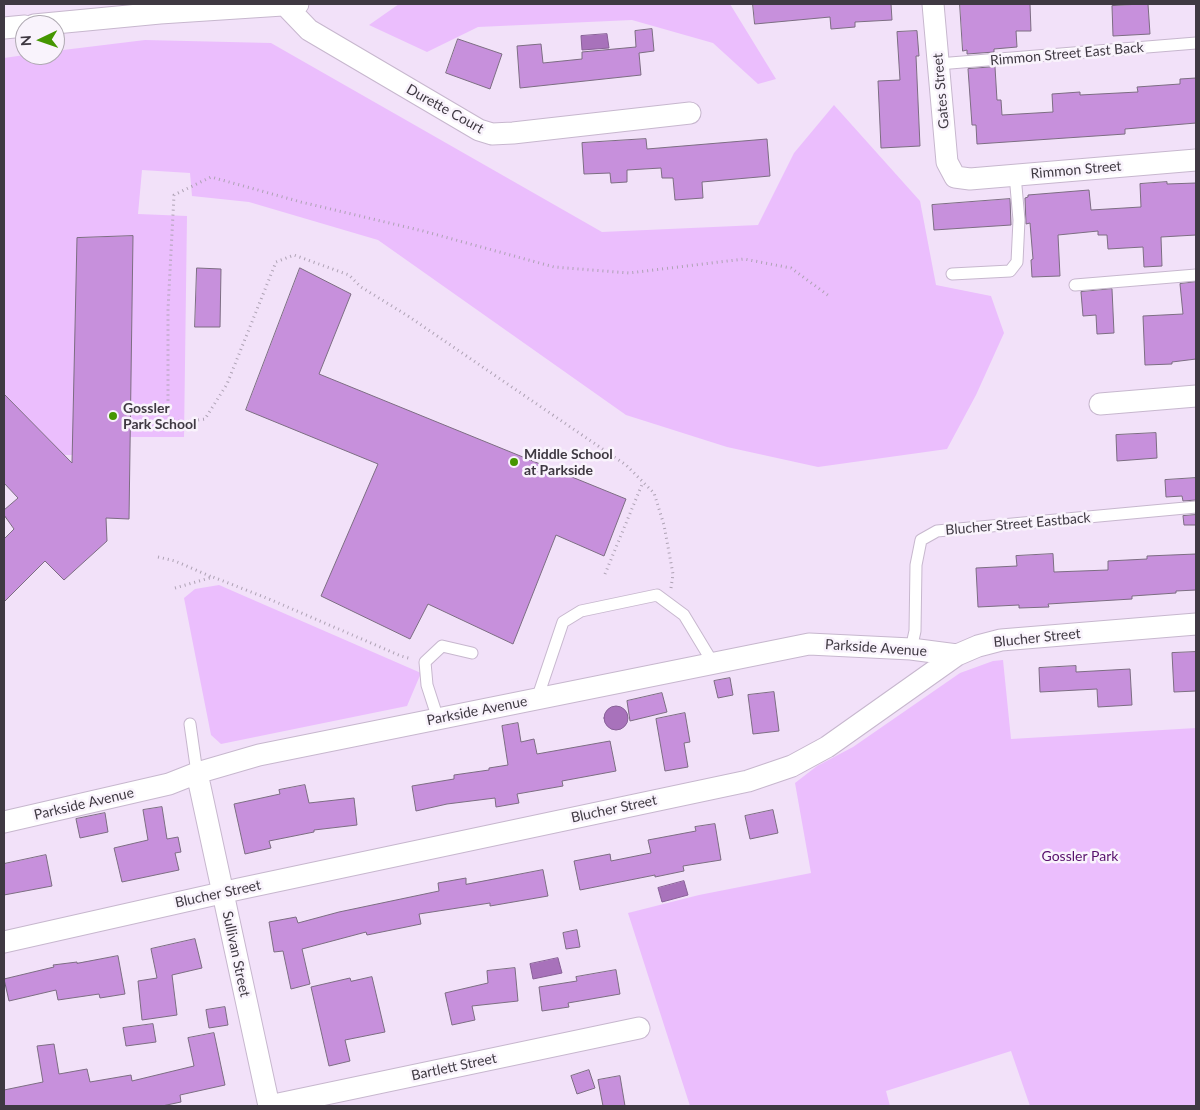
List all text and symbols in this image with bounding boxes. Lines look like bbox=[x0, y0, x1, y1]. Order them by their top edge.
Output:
north arrow bbox=[15, 15, 65, 65]
text: N bbox=[17, 35, 34, 47]
street label: Rimmon Street East Back bbox=[989, 39, 1145, 69]
street label: Gates Street bbox=[929, 52, 953, 130]
street label: Durette Court bbox=[403, 81, 487, 137]
street label: Rimmon Street bbox=[1030, 158, 1122, 182]
place label: Gossler Park School bbox=[123, 400, 197, 432]
marker: Gossler Park School bbox=[107, 410, 119, 422]
place label: Middle School at Parkside bbox=[524, 446, 613, 478]
marker: Middle School at Parkside bbox=[508, 456, 520, 468]
street label: Blucher Street Eastback bbox=[945, 509, 1091, 539]
street label: Blucher Street bbox=[993, 625, 1081, 651]
street label: Parkside Avenue bbox=[825, 636, 927, 660]
street label: Parkside Avenue bbox=[425, 693, 529, 729]
street label: Parkside Avenue bbox=[32, 784, 136, 824]
street label: Blucher Street bbox=[569, 792, 659, 826]
park label: Gossler Park bbox=[1042, 848, 1118, 864]
street label: Blucher Street bbox=[173, 877, 263, 911]
street label: Sullivan Street bbox=[219, 909, 253, 999]
street label: Bartlett Street bbox=[410, 1050, 498, 1084]

